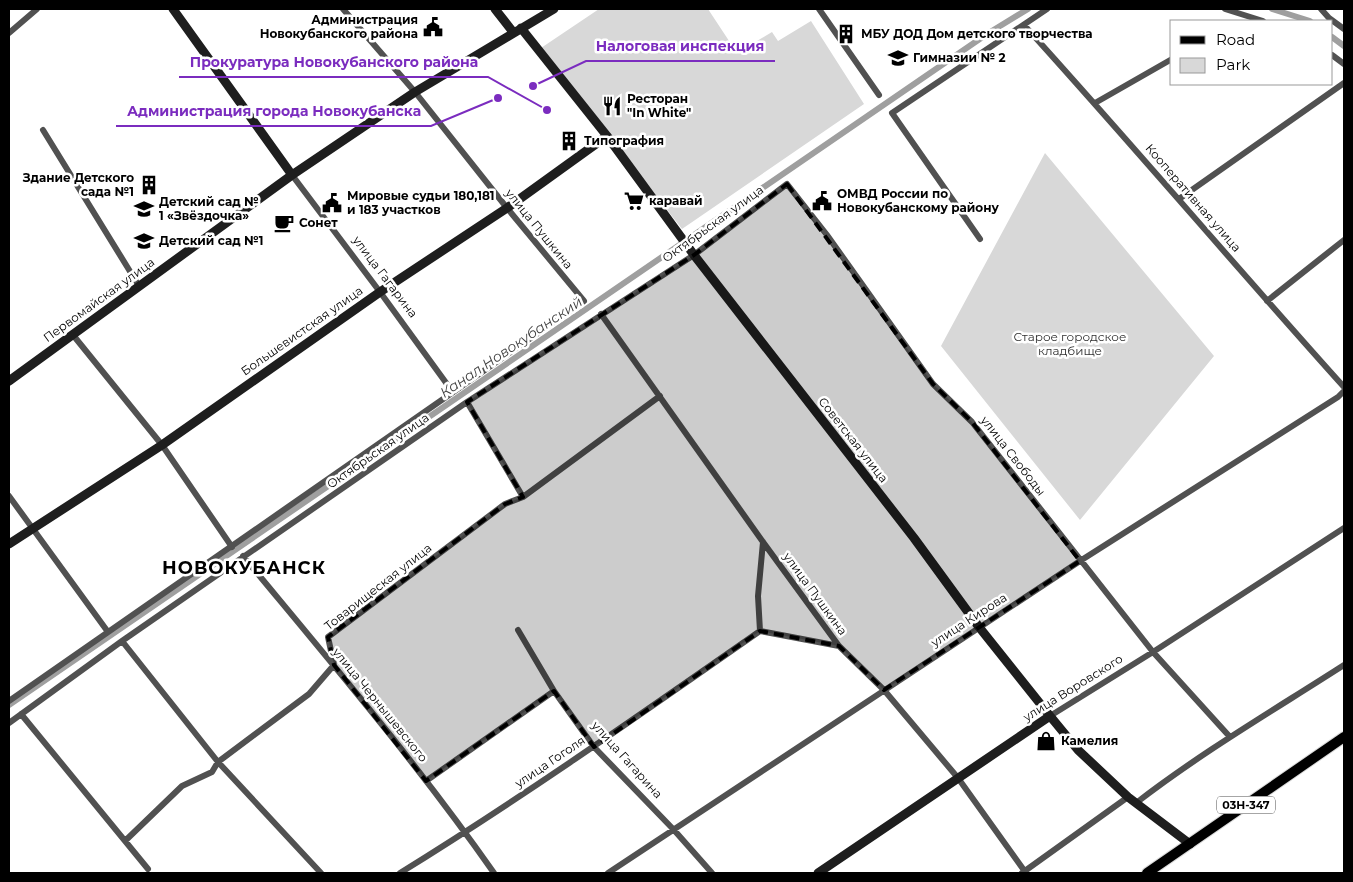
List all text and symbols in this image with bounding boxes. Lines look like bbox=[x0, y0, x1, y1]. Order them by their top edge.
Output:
place label: Администрация Новокубанского района bbox=[260, 12, 418, 41]
public building icon: Администрация Новокубанского района bbox=[422, 16, 444, 38]
legend bbox=[1170, 20, 1333, 85]
building icon: МБУ ДОД Дом детского творчества bbox=[835, 23, 857, 45]
place label: МБУ ДОД Дом детского творчества bbox=[861, 26, 1093, 41]
text: Road bbox=[1216, 30, 1255, 49]
callout: Налоговая инспекция bbox=[586, 32, 775, 61]
text: Налоговая инспекция bbox=[596, 37, 764, 55]
school or university icon: Гимназии № 2 bbox=[887, 47, 909, 69]
callout: Прокуратура Новокубанского района bbox=[179, 48, 488, 77]
place label: Гимназии № 2 bbox=[913, 50, 1006, 65]
text: Прокуратура Новокубанского района bbox=[190, 53, 478, 71]
text: Park bbox=[1216, 55, 1250, 74]
place label: Ресторан "In White" bbox=[627, 91, 691, 120]
restaurant icon: Ресторан "In White" bbox=[601, 95, 623, 117]
callout: Администрация города Новокубанска bbox=[116, 97, 431, 126]
text: Администрация города Новокубанска bbox=[127, 102, 421, 120]
building icon: Типография bbox=[558, 130, 580, 152]
place label: Типография bbox=[584, 133, 664, 148]
street label: Кооперативная улица bbox=[1142, 141, 1244, 255]
place label: Здание Детского сада №1 bbox=[22, 170, 134, 199]
building icon: Здание Детского сада №1 bbox=[138, 174, 160, 196]
street label: Октябрьская улица bbox=[659, 182, 766, 265]
street label: улица Пушкина bbox=[502, 185, 576, 272]
place label: ОМВД России по Новокубанскому району bbox=[837, 186, 999, 215]
place label: Мировые судьи 180,181 и 183 участков bbox=[347, 188, 495, 217]
supermarket icon: каравай bbox=[623, 190, 645, 212]
public building icon: ОМВД России по Новокубанскому району bbox=[811, 190, 833, 212]
public building icon: Мировые судьи 180,181 и 183 участков bbox=[321, 192, 343, 214]
place label: каравай bbox=[649, 193, 703, 208]
place label: Детский сад № 1 «Звёздочка» bbox=[159, 194, 259, 223]
school or university icon: Детский сад № 1 «Звёздочка» bbox=[133, 198, 155, 220]
cafe icon: Сонет bbox=[273, 212, 295, 234]
place label: Сонет bbox=[299, 215, 338, 230]
school or university icon: Детский сад №1 bbox=[133, 230, 155, 252]
street label: улица Гагарина bbox=[349, 232, 421, 321]
place label: Детский сад №1 bbox=[159, 233, 264, 248]
street label: Первомайская улица bbox=[40, 254, 157, 345]
street label: Большевистская улица bbox=[238, 283, 366, 378]
water label: Канал Новокубанский bbox=[436, 293, 586, 401]
park label: Старое городское кладбище bbox=[1014, 329, 1126, 358]
street label: Советская улица bbox=[815, 394, 891, 485]
street label: Октябрьская улица bbox=[324, 410, 432, 492]
street label: улица Свободы bbox=[977, 412, 1049, 498]
street label: Товарищеская улица bbox=[321, 540, 434, 633]
street label: улица Пушкина bbox=[780, 549, 850, 638]
district label: НОВОКУБАНСК bbox=[162, 557, 326, 579]
street label: улица Кирова bbox=[927, 590, 1009, 650]
street label: улица Чернышевского bbox=[329, 644, 431, 765]
street label: улица Воровского bbox=[1019, 651, 1126, 725]
street label: улица Гагарина bbox=[588, 717, 666, 801]
shop icon: Камелия bbox=[1035, 730, 1057, 752]
street label: улица Гоголя bbox=[511, 733, 588, 791]
place label: Камелия bbox=[1061, 733, 1118, 748]
road number: 03Н-347 bbox=[1217, 796, 1275, 814]

